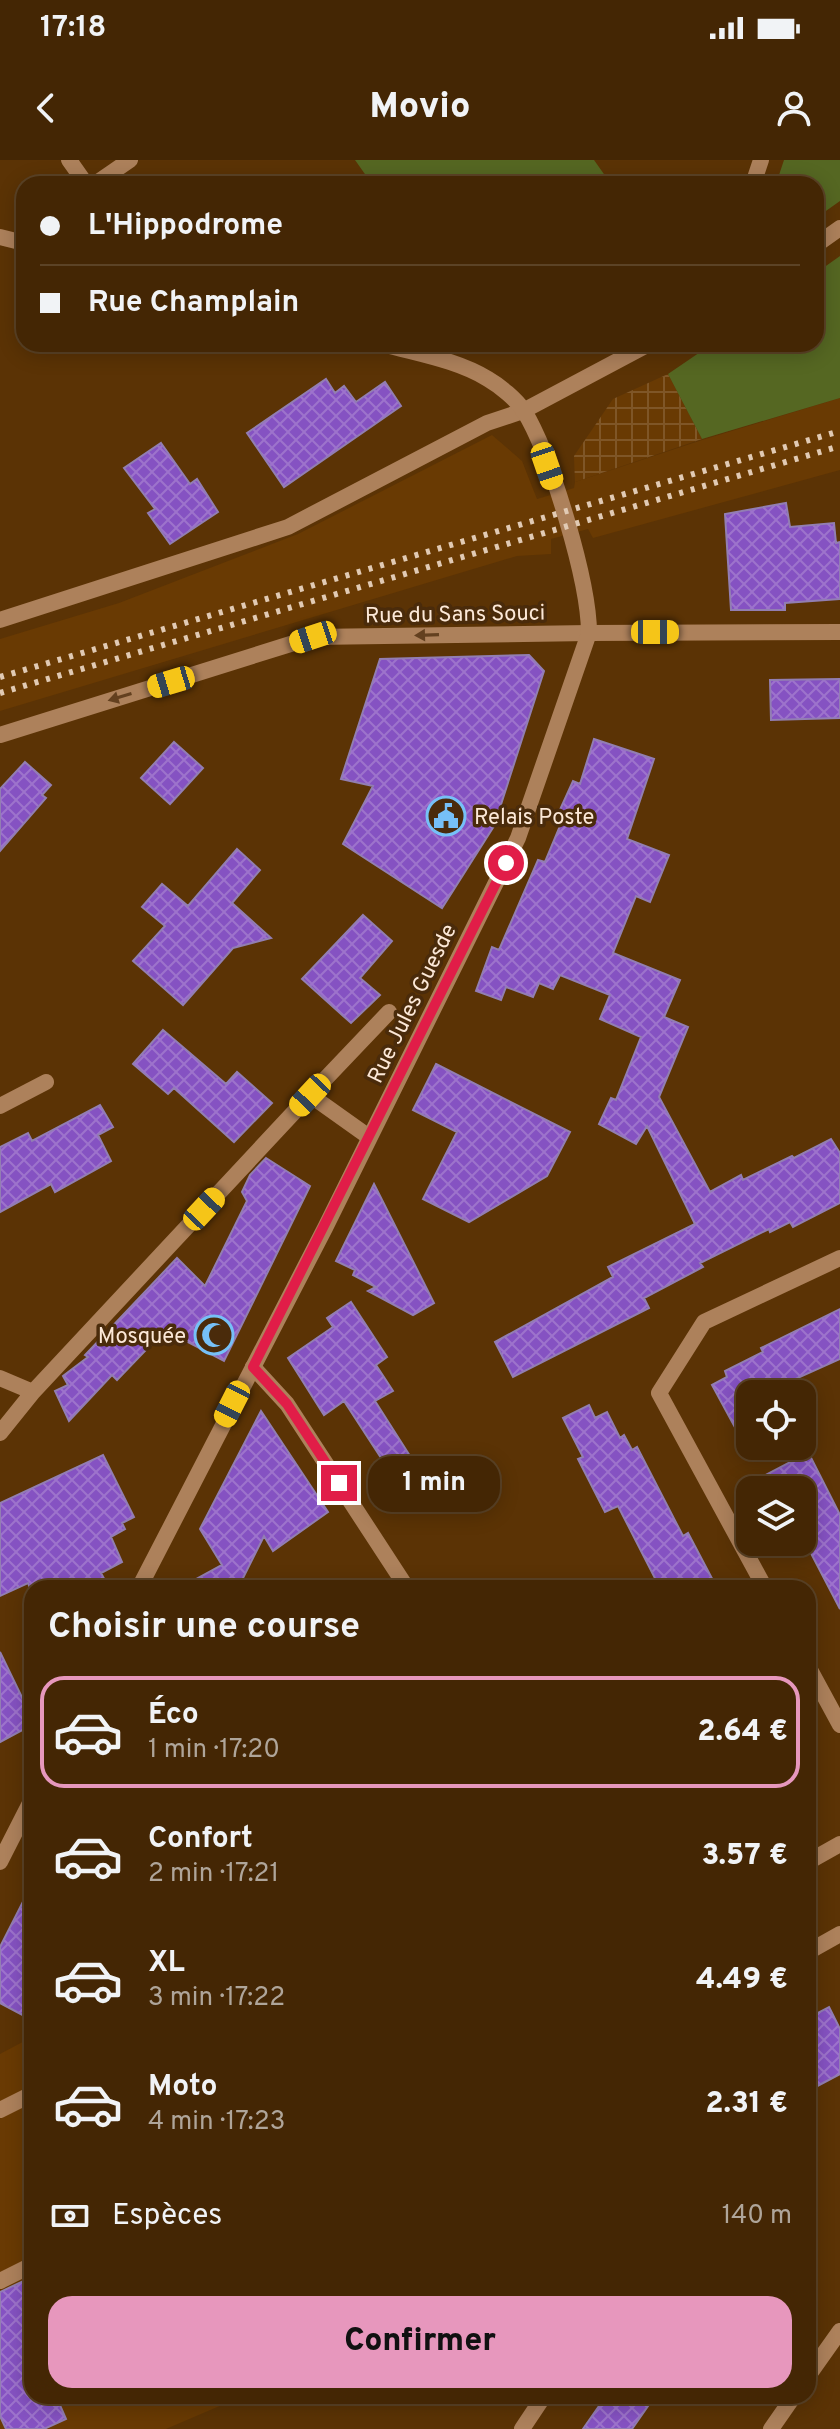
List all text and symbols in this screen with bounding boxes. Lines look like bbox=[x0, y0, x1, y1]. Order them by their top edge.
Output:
text: 17:18 bbox=[40, 10, 106, 47]
text: Movio bbox=[370, 85, 470, 131]
icon: back bbox=[24, 86, 68, 130]
icon: person bbox=[772, 86, 816, 130]
text: L'Hippodrome bbox=[88, 208, 283, 245]
text: Rue Champlain bbox=[88, 285, 299, 322]
car bbox=[528, 439, 566, 493]
street label: Rue du Sans Souci bbox=[365, 600, 545, 631]
car bbox=[286, 618, 340, 656]
car bbox=[631, 620, 679, 644]
one-way arrow bbox=[414, 629, 439, 642]
car bbox=[145, 664, 197, 700]
one-way arrow bbox=[108, 691, 132, 704]
public building icon: Relais Poste bbox=[425, 795, 467, 837]
place label: Relais Poste bbox=[474, 805, 594, 832]
route start bbox=[488, 845, 524, 881]
street label: Rue Jules Guesde bbox=[363, 920, 464, 1088]
car bbox=[285, 1069, 335, 1121]
car bbox=[179, 1183, 229, 1235]
mosque icon: Mosquée bbox=[193, 1314, 235, 1356]
place label: Mosquée bbox=[98, 1324, 186, 1351]
car bbox=[210, 1377, 254, 1431]
map controls bbox=[736, 1380, 816, 1556]
button: locate bbox=[736, 1380, 816, 1460]
callout: 1 min bbox=[367, 1455, 499, 1511]
route end bbox=[321, 1465, 357, 1501]
text: 1 min bbox=[402, 1467, 466, 1500]
button: layers bbox=[736, 1476, 816, 1556]
text: Choisir une course bbox=[48, 1605, 360, 1651]
icon: car bbox=[52, 1696, 124, 1768]
text: Éco bbox=[148, 1697, 199, 1734]
text: 2.64 € bbox=[697, 1714, 788, 1751]
text: 1 min · 17:20 bbox=[148, 1734, 280, 1767]
icon: car bbox=[52, 1820, 124, 1892]
text: Confort bbox=[148, 1821, 253, 1858]
text: 3.57 € bbox=[702, 1838, 788, 1875]
text: 2 min · 17:21 bbox=[148, 1858, 279, 1891]
icon: car bbox=[52, 1944, 124, 2016]
text: XL bbox=[148, 1945, 185, 1982]
text: 4.49 € bbox=[696, 1962, 788, 1999]
text: 3 min · 17:22 bbox=[148, 1982, 285, 2015]
icon: car bbox=[52, 2068, 124, 2140]
text: Moto bbox=[148, 2069, 218, 2106]
text: 2.31 € bbox=[705, 2086, 788, 2123]
text: 4 min · 17:23 bbox=[148, 2106, 285, 2139]
icon: cash bbox=[48, 2194, 92, 2238]
text: Espèces bbox=[112, 2198, 222, 2235]
text: 140 m bbox=[722, 2200, 792, 2233]
button: Confirmer bbox=[48, 2296, 792, 2388]

